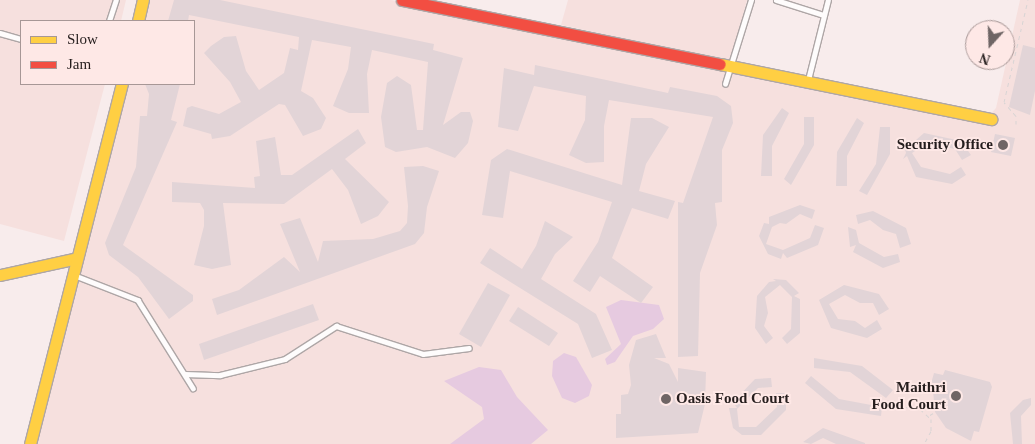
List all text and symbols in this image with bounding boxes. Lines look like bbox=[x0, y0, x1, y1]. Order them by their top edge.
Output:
legend bbox=[20, 20, 195, 85]
north arrow bbox=[965, 20, 1015, 70]
text: Slow bbox=[67, 31, 98, 47]
text: N bbox=[978, 50, 992, 67]
text: Jam bbox=[67, 56, 91, 72]
place label: Security Office bbox=[897, 136, 993, 154]
marker: Security Office bbox=[997, 139, 1009, 151]
place label: Maithri Food Court bbox=[871, 378, 946, 413]
place label: Oasis Food Court bbox=[676, 390, 789, 408]
marker: Maithri Food Court bbox=[950, 390, 962, 402]
marker: Oasis Food Court bbox=[660, 393, 672, 405]

